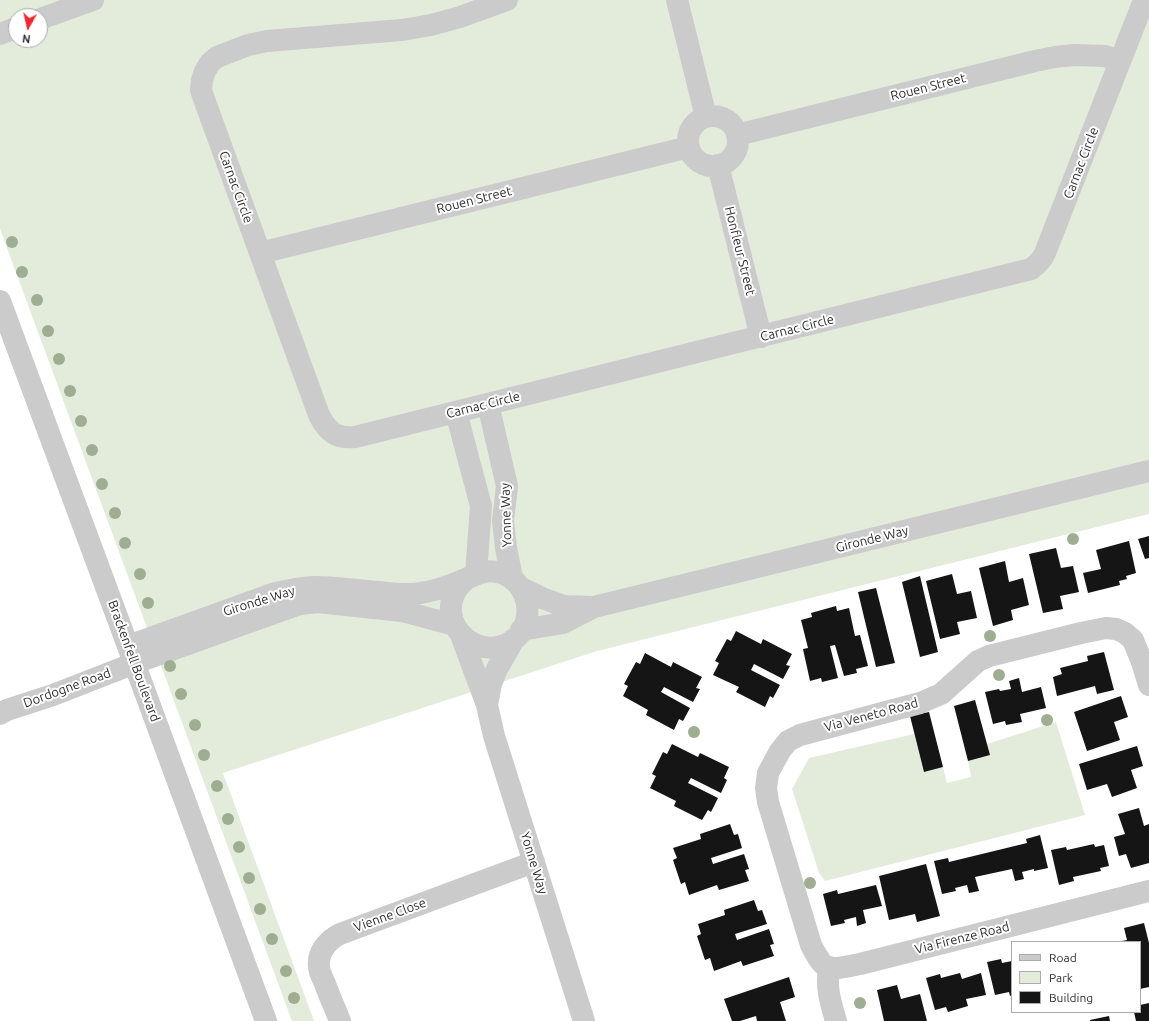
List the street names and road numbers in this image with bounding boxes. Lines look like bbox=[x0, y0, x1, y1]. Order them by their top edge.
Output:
street label: Rouen Street bbox=[889, 70, 967, 104]
street label: Carnac Circle bbox=[1060, 125, 1102, 201]
street label: Carnac Circle bbox=[216, 149, 256, 225]
street label: Rouen Street bbox=[435, 183, 513, 217]
street label: Honfleur Street bbox=[721, 205, 759, 297]
street label: Carnac Circle bbox=[759, 311, 835, 345]
street label: Carnac Circle bbox=[445, 388, 521, 422]
street label: Yonne Way bbox=[497, 483, 515, 547]
street label: Gironde Way bbox=[834, 522, 910, 556]
street label: Gironde Way bbox=[221, 583, 297, 619]
street label: Brackenfell Boulevard bbox=[105, 598, 163, 724]
street label: Dordogne Road bbox=[21, 665, 113, 711]
street label: Via Veneto Road bbox=[822, 695, 920, 735]
street label: Yonne Way bbox=[517, 830, 551, 896]
street label: Vienne Close bbox=[352, 895, 428, 935]
street label: Via Firenze Road bbox=[913, 919, 1011, 957]

